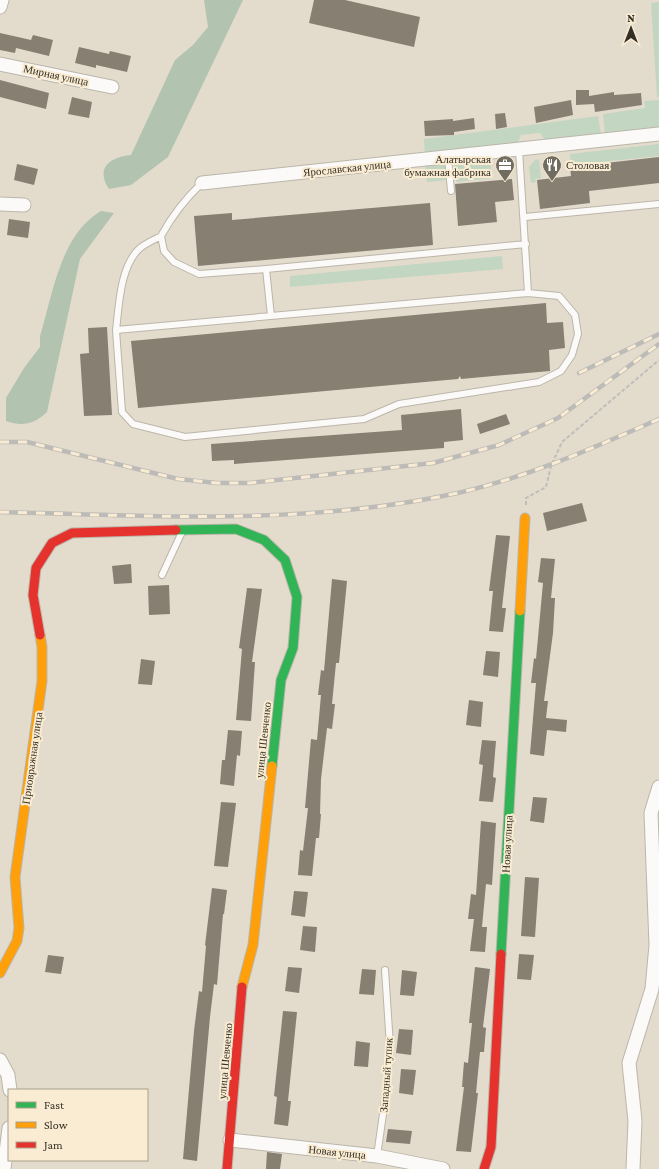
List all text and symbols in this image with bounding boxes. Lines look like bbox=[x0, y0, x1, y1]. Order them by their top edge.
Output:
north arrow bbox=[611, 8, 651, 48]
text: N bbox=[627, 12, 635, 24]
street label: Мирная улица bbox=[22, 62, 90, 88]
place label: Алатырская бумажная фабрика bbox=[404, 153, 491, 178]
office icon: Алатырская бумажная фабрика bbox=[494, 154, 516, 182]
restaurant icon: Столовая bbox=[541, 154, 563, 182]
street label: Ярославская улица bbox=[302, 157, 392, 179]
place label: Столовая bbox=[566, 159, 609, 171]
street label: улица Шевченко bbox=[253, 701, 273, 779]
street label: Приовражная улица bbox=[20, 711, 44, 805]
street label: Новая улица bbox=[499, 815, 515, 873]
street label: улица Шевченко bbox=[216, 1022, 234, 1100]
street label: Западный тупик bbox=[377, 1036, 395, 1113]
legend bbox=[8, 1089, 148, 1161]
text: Fast bbox=[44, 1098, 65, 1112]
text: Slow bbox=[44, 1118, 68, 1132]
text: Jam bbox=[43, 1138, 63, 1152]
street label: Новая улица bbox=[308, 1143, 366, 1161]

